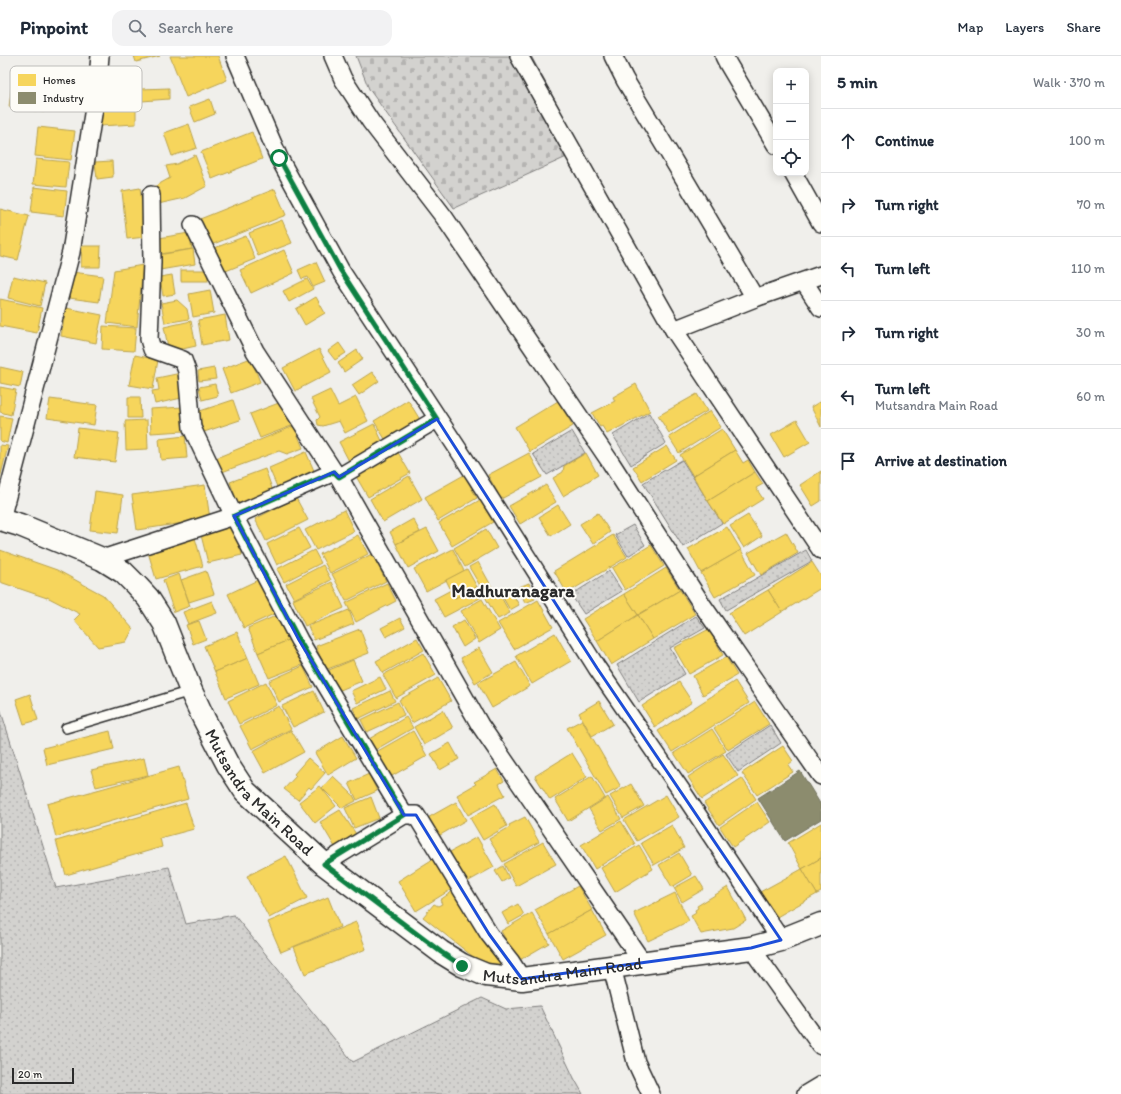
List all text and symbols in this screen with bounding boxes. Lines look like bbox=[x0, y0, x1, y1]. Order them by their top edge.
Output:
search box bbox=[112, 10, 392, 46]
text: Pinpoint bbox=[20, 16, 88, 39]
icon: search bbox=[126, 17, 148, 39]
text: Search here bbox=[158, 19, 233, 37]
text: Map bbox=[958, 19, 983, 36]
text: Layers bbox=[1005, 19, 1044, 36]
text: Share bbox=[1066, 19, 1101, 36]
legend bbox=[10, 66, 142, 112]
map controls bbox=[773, 68, 809, 176]
button: + bbox=[773, 68, 809, 104]
text: 5 min bbox=[837, 72, 877, 92]
text: Homes bbox=[43, 74, 76, 87]
text: Walk · 370 m bbox=[1033, 75, 1105, 90]
text: Industry bbox=[43, 92, 85, 105]
button: − bbox=[773, 104, 809, 140]
icon: ahead bbox=[837, 130, 859, 152]
text: Continue bbox=[875, 132, 934, 150]
text: 100 m bbox=[1069, 133, 1105, 148]
button: locate bbox=[773, 140, 809, 176]
route start bbox=[270, 149, 288, 167]
icon: right bbox=[837, 194, 859, 216]
text: Turn right bbox=[875, 196, 939, 214]
text: 70 m bbox=[1077, 197, 1105, 212]
icon: left bbox=[837, 258, 859, 280]
text: Turn left bbox=[875, 260, 930, 278]
text: 110 m bbox=[1071, 261, 1105, 276]
icon: right bbox=[837, 322, 859, 344]
text: Turn right bbox=[875, 324, 939, 342]
text: 30 m bbox=[1076, 325, 1105, 340]
text: Turn left bbox=[875, 380, 930, 398]
icon: left bbox=[837, 386, 859, 408]
text: 60 m bbox=[1076, 389, 1105, 404]
text: Mutsandra Main Road bbox=[875, 398, 998, 413]
icon: arrive bbox=[837, 450, 859, 472]
text: Arrive at destination bbox=[875, 452, 1007, 470]
district label: Madhuranagara bbox=[451, 580, 575, 602]
street label: Mutsandra Main Road bbox=[201, 725, 319, 860]
street label: Mutsandra Main Road bbox=[482, 953, 644, 989]
route end bbox=[453, 957, 471, 975]
scale bar bbox=[12, 1066, 74, 1085]
text: 20 m bbox=[18, 1068, 42, 1081]

